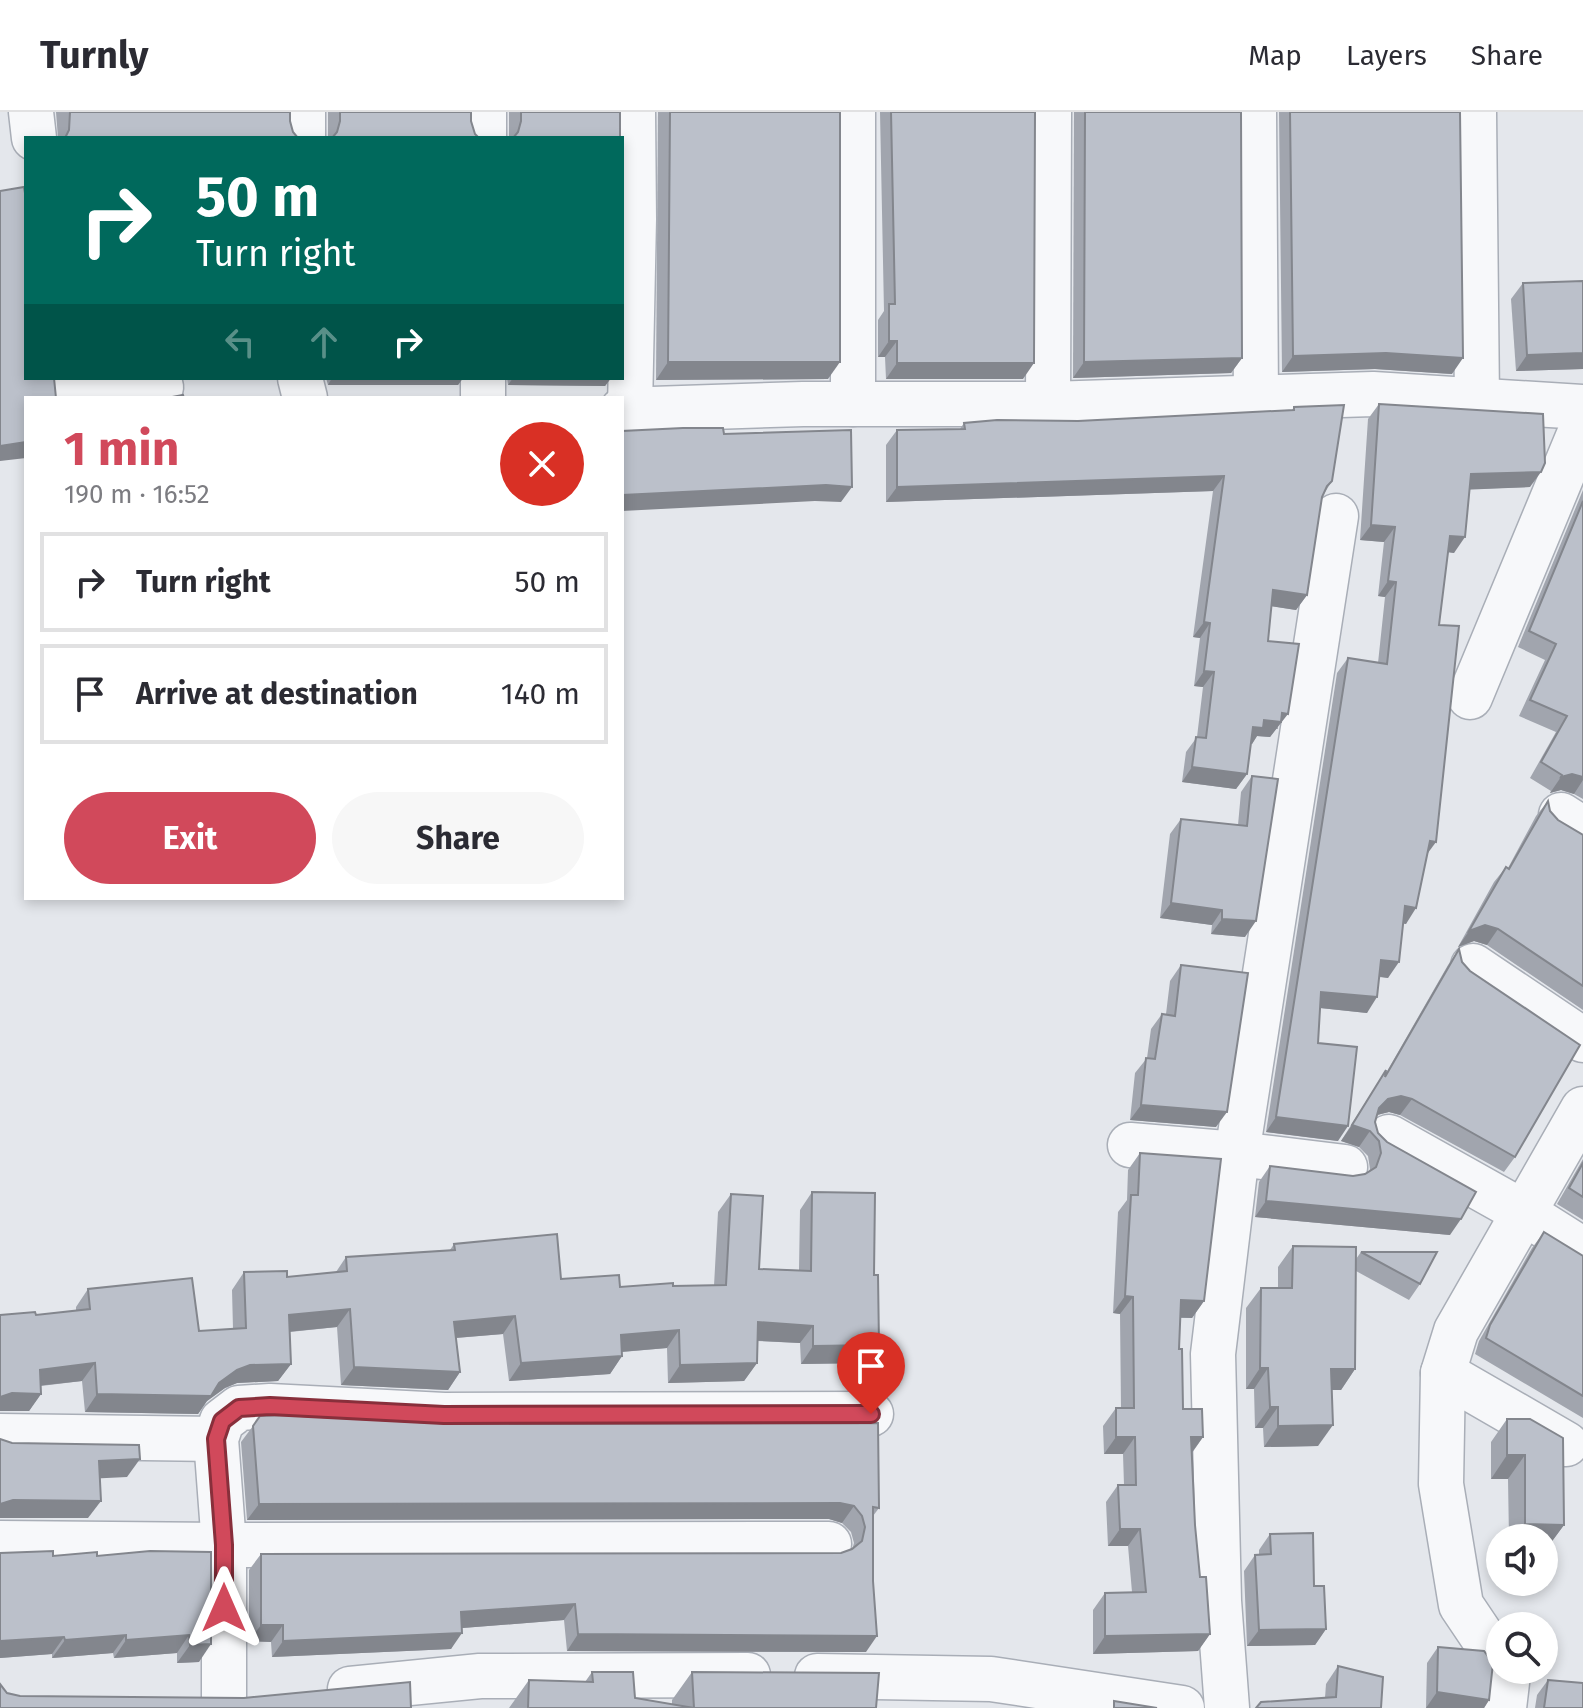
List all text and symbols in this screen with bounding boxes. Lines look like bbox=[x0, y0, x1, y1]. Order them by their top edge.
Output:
text: Turnly bbox=[40, 32, 149, 78]
text: Map bbox=[1248, 39, 1302, 72]
text: Layers bbox=[1346, 39, 1427, 72]
text: Share bbox=[1471, 39, 1543, 72]
text: 50 m bbox=[196, 164, 319, 231]
icon: right bbox=[64, 168, 168, 272]
text: Turn right bbox=[196, 232, 356, 276]
icon: left bbox=[218, 320, 262, 364]
icon: ahead bbox=[302, 320, 346, 364]
icon: right bbox=[386, 320, 430, 364]
text: 1 min bbox=[64, 420, 179, 478]
button: close bbox=[500, 422, 584, 506]
text: 190 m · 16:52 bbox=[64, 479, 210, 510]
icon: right bbox=[68, 560, 112, 604]
text: Turn right bbox=[136, 564, 271, 600]
text: 50 m bbox=[515, 564, 580, 600]
icon: arrive bbox=[68, 672, 112, 716]
text: Arrive at destination bbox=[136, 676, 418, 712]
text: 140 m bbox=[501, 676, 580, 712]
button: Exit bbox=[64, 792, 316, 884]
button: Share bbox=[332, 792, 584, 884]
pin bbox=[837, 1332, 905, 1414]
icon: arrive bbox=[849, 1344, 893, 1388]
map controls bbox=[1486, 1524, 1558, 1684]
button: sound bbox=[1486, 1524, 1558, 1596]
position arrow bbox=[182, 1566, 266, 1650]
button: search bbox=[1486, 1612, 1558, 1684]

